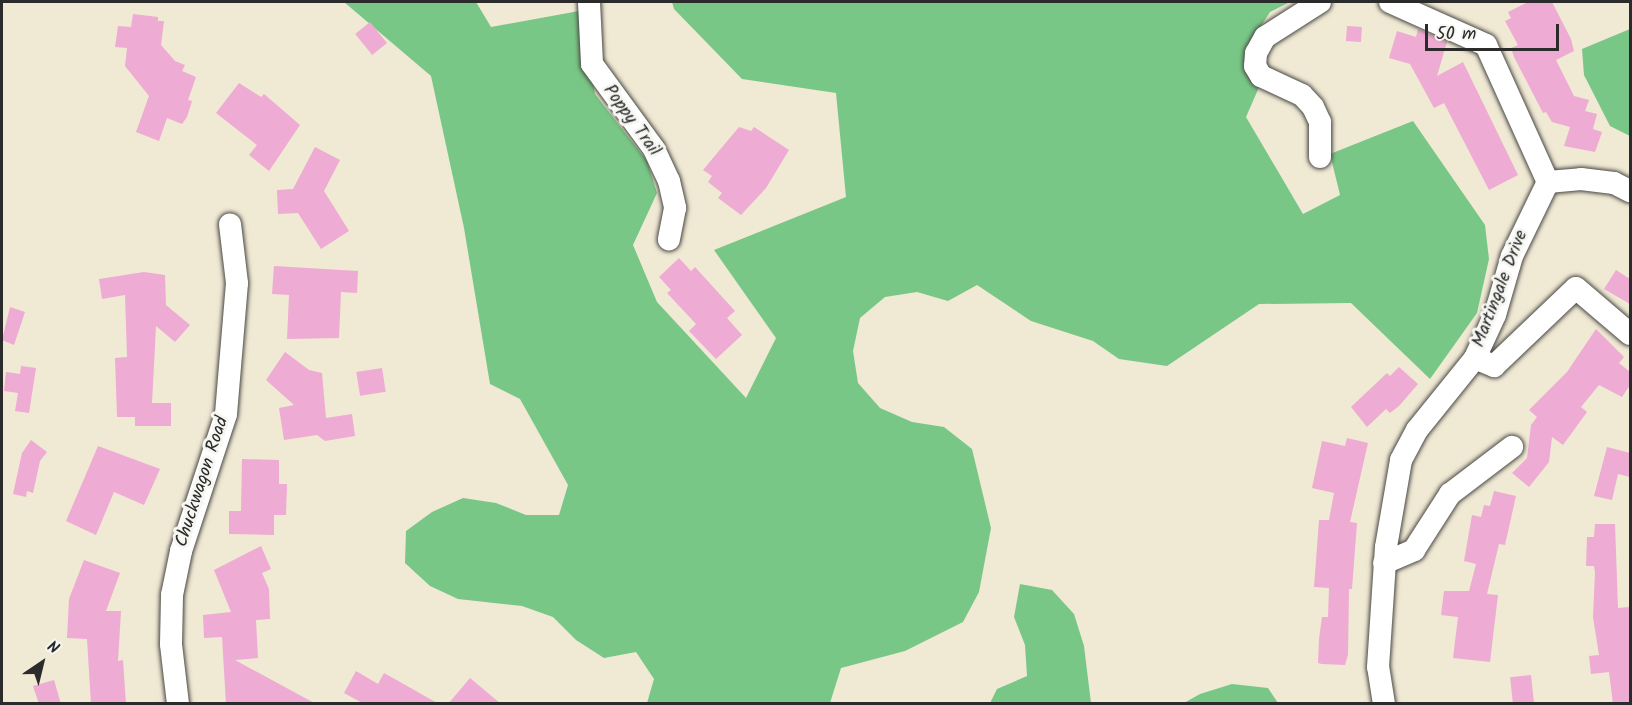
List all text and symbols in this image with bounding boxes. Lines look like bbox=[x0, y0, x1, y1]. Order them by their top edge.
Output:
scale bar bbox=[1428, 12, 1562, 50]
text: 50 m bbox=[1436, 20, 1476, 49]
street label: Poppy Trail bbox=[598, 81, 664, 161]
street label: Martingale Drive bbox=[1469, 227, 1533, 351]
street label: Chuckwagon Road bbox=[172, 414, 234, 550]
north arrow bbox=[12, 633, 72, 693]
text: N bbox=[41, 635, 64, 661]

